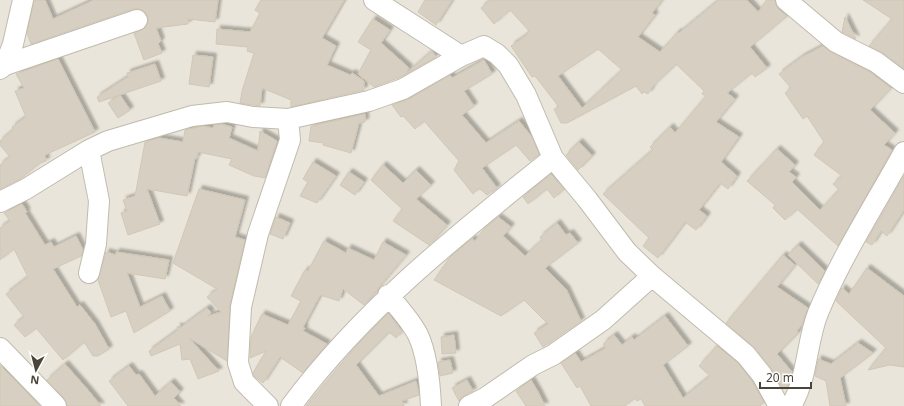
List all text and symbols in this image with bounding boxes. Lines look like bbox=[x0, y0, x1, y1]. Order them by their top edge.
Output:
north arrow bbox=[16, 350, 56, 390]
scale bar bbox=[760, 364, 811, 390]
text: 20 m bbox=[766, 369, 794, 386]
text: N bbox=[29, 372, 40, 388]

